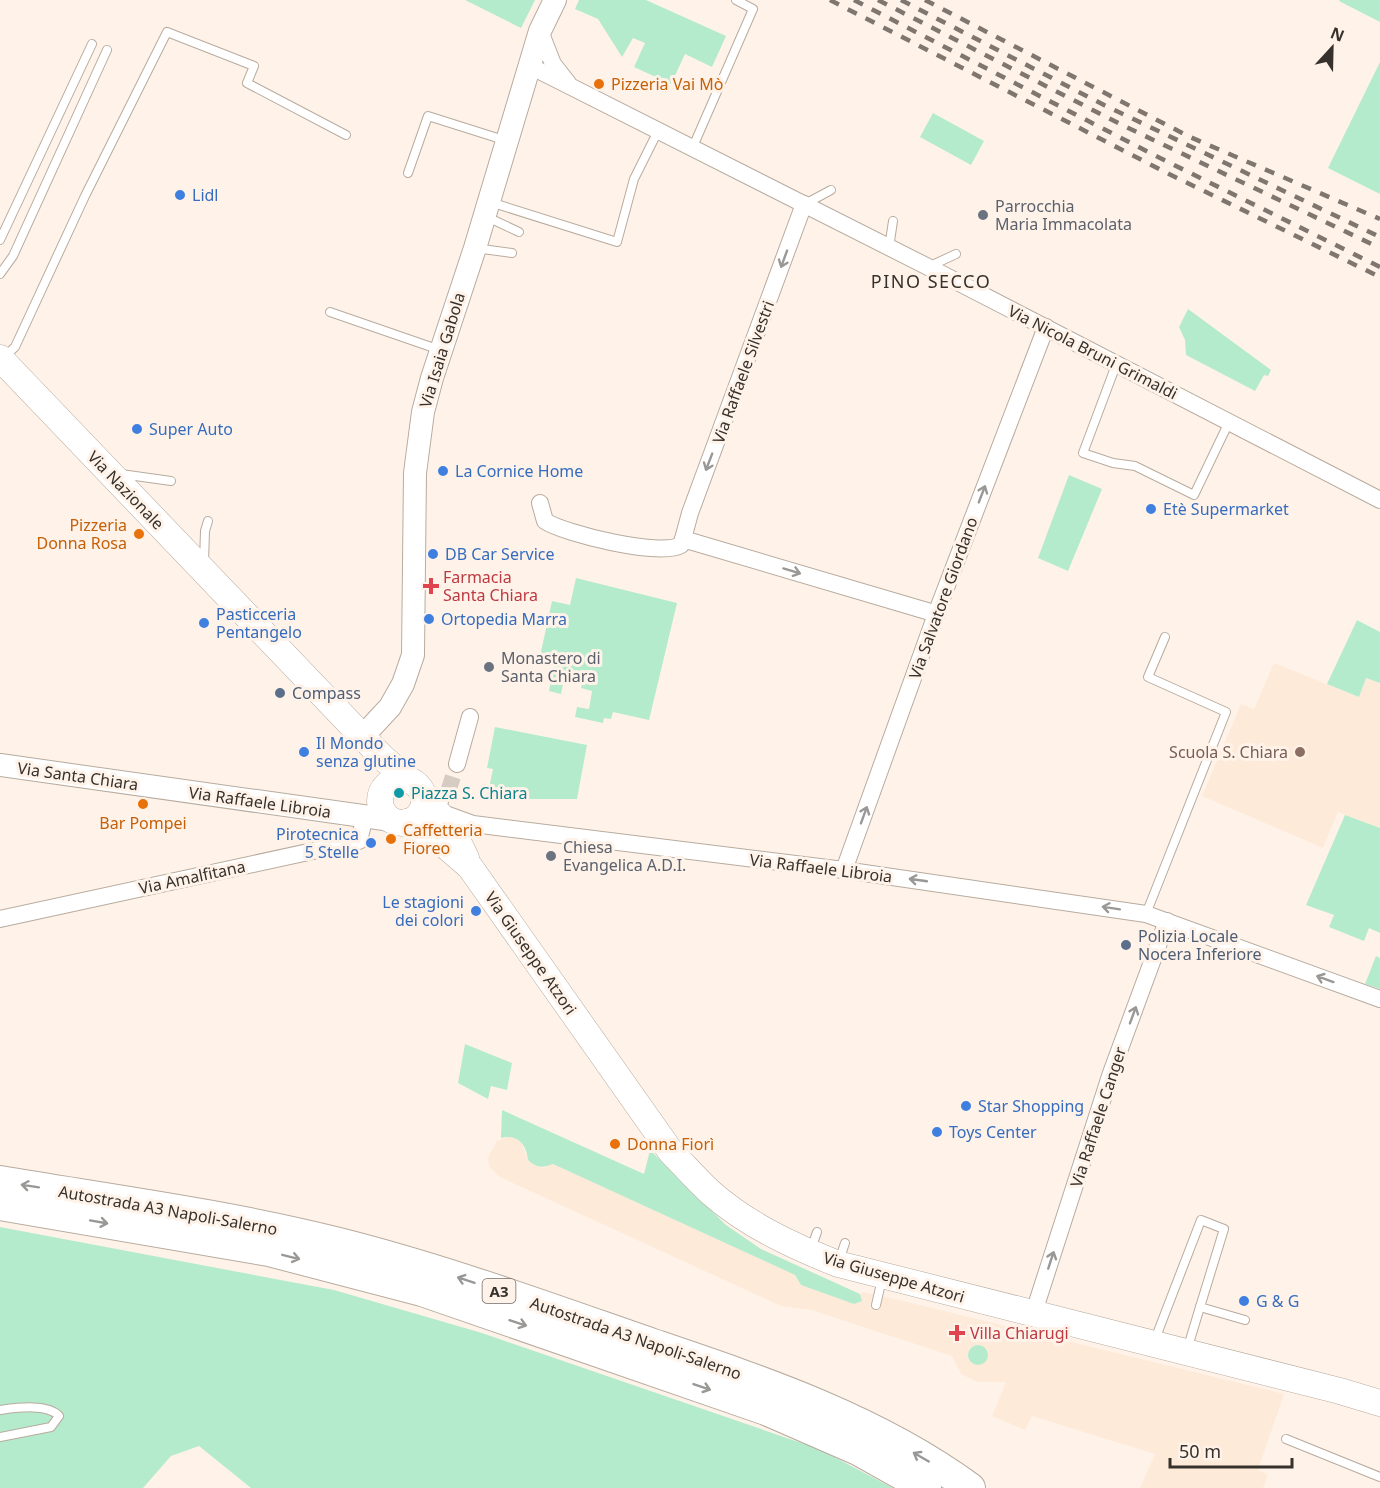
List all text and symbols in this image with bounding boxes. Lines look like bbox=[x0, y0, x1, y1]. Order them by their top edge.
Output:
north arrow bbox=[1302, 18, 1362, 78]
text: N bbox=[1327, 21, 1348, 47]
place label: Pizzeria Vai Mò bbox=[611, 73, 723, 95]
marker: Pizzeria Vai Mò bbox=[592, 77, 606, 91]
place label: Lidl bbox=[192, 184, 218, 206]
marker: Lidl bbox=[173, 188, 187, 202]
place label: Parrocchia Maria Immacolata bbox=[995, 195, 1132, 235]
marker: Parrocchia Maria Immacolata bbox=[976, 208, 990, 222]
one-way arrow bbox=[778, 249, 789, 268]
district label: PINO SECCO bbox=[871, 269, 991, 293]
street label: Via Isaia Gabola bbox=[414, 290, 470, 410]
street label: Via Raffaele Silvestri bbox=[707, 298, 779, 446]
street label: Via Nicola Bruni Grimaldi bbox=[1005, 300, 1181, 404]
place label: Super Auto bbox=[149, 418, 233, 440]
marker: Super Auto bbox=[130, 422, 144, 436]
street label: Via Nazionale bbox=[83, 446, 169, 534]
one-way arrow bbox=[703, 452, 714, 471]
place label: La Cornice Home bbox=[455, 460, 583, 482]
marker: La Cornice Home bbox=[436, 464, 450, 478]
one-way arrow bbox=[978, 485, 989, 504]
place label: Etè Supermarket bbox=[1163, 498, 1289, 520]
marker: Etè Supermarket bbox=[1144, 502, 1158, 516]
place label: Pizzeria Donna Rosa bbox=[36, 514, 127, 554]
street label: Via Salvatore Giordano bbox=[903, 514, 983, 682]
marker: Pizzeria Donna Rosa bbox=[132, 527, 146, 541]
place label: DB Car Service bbox=[445, 543, 554, 565]
marker: DB Car Service bbox=[426, 547, 440, 561]
place label: Farmacia Santa Chiara bbox=[443, 566, 538, 606]
one-way arrow bbox=[782, 566, 801, 577]
marker: Farmacia Santa Chiara bbox=[424, 579, 438, 593]
place label: Pasticceria Pentangelo bbox=[216, 603, 302, 643]
place label: Ortopedia Marra bbox=[441, 608, 567, 630]
marker: Ortopedia Marra bbox=[422, 612, 436, 626]
marker: Pasticceria Pentangelo bbox=[197, 616, 211, 630]
place label: Monastero di Santa Chiara bbox=[501, 647, 601, 687]
marker: Monastero di Santa Chiara bbox=[482, 660, 496, 674]
place label: Compass bbox=[292, 682, 361, 704]
marker: Compass bbox=[273, 686, 287, 700]
place label: Il Mondo senza glutine bbox=[316, 732, 416, 772]
place label: Scuola S. Chiara bbox=[1169, 741, 1288, 763]
marker: Il Mondo senza glutine bbox=[297, 745, 311, 759]
marker: Scuola S. Chiara bbox=[1293, 745, 1307, 759]
street label: Via Santa Chiara bbox=[16, 757, 140, 795]
street label: Via Raffaele Libroia bbox=[187, 781, 333, 823]
place label: Piazza S. Chiara bbox=[411, 782, 528, 804]
marker: Piazza S. Chiara bbox=[392, 786, 406, 800]
marker: Bar Pompei bbox=[136, 797, 150, 811]
one-way arrow bbox=[859, 806, 870, 825]
place label: Bar Pompei bbox=[99, 812, 187, 834]
place label: Caffetteria Fioreo bbox=[403, 819, 482, 859]
place label: Pirotecnica 5 Stelle bbox=[276, 823, 359, 863]
marker: Caffetteria Fioreo bbox=[384, 832, 398, 846]
marker: Pirotecnica 5 Stelle bbox=[364, 836, 378, 850]
place label: Chiesa Evangelica A.D.I. bbox=[563, 836, 686, 876]
street label: Via Raffaele Libroia bbox=[748, 848, 894, 888]
marker: Chiesa Evangelica A.D.I. bbox=[544, 849, 558, 863]
street label: Via Amalfitana bbox=[137, 855, 247, 899]
one-way arrow bbox=[908, 875, 928, 886]
street label: Via Giuseppe Atzori bbox=[480, 887, 582, 1019]
place label: Le stagioni dei colori bbox=[382, 891, 464, 931]
one-way arrow bbox=[1101, 903, 1121, 914]
marker: Le stagioni dei colori bbox=[469, 904, 483, 918]
place label: Polizia Locale Nocera Inferiore bbox=[1138, 925, 1262, 965]
marker: Polizia Locale Nocera Inferiore bbox=[1119, 938, 1133, 952]
one-way arrow bbox=[1316, 972, 1335, 983]
one-way arrow bbox=[1128, 1006, 1139, 1025]
street label: Via Raffaele Canger bbox=[1065, 1044, 1131, 1190]
place label: Star Shopping bbox=[978, 1095, 1084, 1117]
marker: Star Shopping bbox=[959, 1099, 973, 1113]
place label: Toys Center bbox=[949, 1121, 1037, 1143]
marker: Toys Center bbox=[930, 1125, 944, 1139]
place label: Donna Fiorì bbox=[627, 1133, 714, 1155]
marker: Donna Fiorì bbox=[608, 1137, 622, 1151]
one-way arrow bbox=[20, 1180, 40, 1191]
street label: Autostrada A3 Napoli-Salerno bbox=[57, 1180, 279, 1240]
one-way arrow bbox=[89, 1216, 108, 1227]
street label: Via Giuseppe Atzori bbox=[821, 1246, 967, 1308]
one-way arrow bbox=[281, 1251, 300, 1263]
one-way arrow bbox=[1046, 1251, 1057, 1270]
one-way arrow bbox=[457, 1273, 476, 1284]
road number: A3 bbox=[482, 1279, 516, 1303]
place label: G & G bbox=[1256, 1290, 1299, 1312]
street label: Autostrada A3 Napoli-Salerno bbox=[527, 1291, 745, 1385]
marker: G & G bbox=[1237, 1294, 1251, 1308]
one-way arrow bbox=[508, 1318, 527, 1329]
place label: Villa Chiarugi bbox=[970, 1322, 1069, 1344]
marker: Villa Chiarugi bbox=[948, 1324, 966, 1342]
one-way arrow bbox=[692, 1383, 711, 1394]
scale bar bbox=[1170, 1431, 1292, 1469]
text: 50 m bbox=[1179, 1439, 1221, 1463]
one-way arrow bbox=[913, 1451, 930, 1463]

